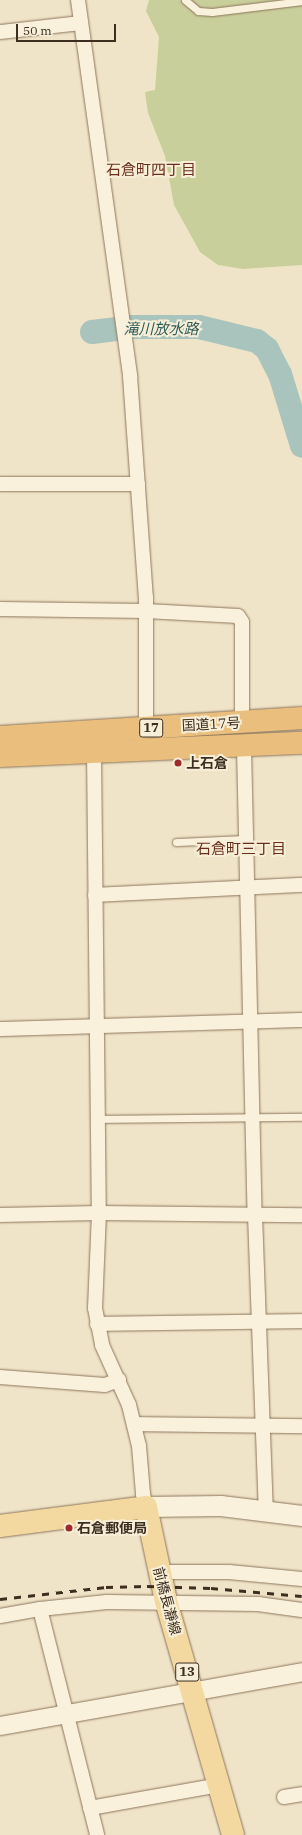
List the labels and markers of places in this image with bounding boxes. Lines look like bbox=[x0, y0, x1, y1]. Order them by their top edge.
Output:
place label: 上石倉 bbox=[186, 755, 228, 771]
marker: 上石倉 bbox=[173, 758, 183, 768]
place label: 石倉郵便局 bbox=[77, 1520, 147, 1536]
marker: 石倉郵便局 bbox=[64, 1523, 74, 1533]

